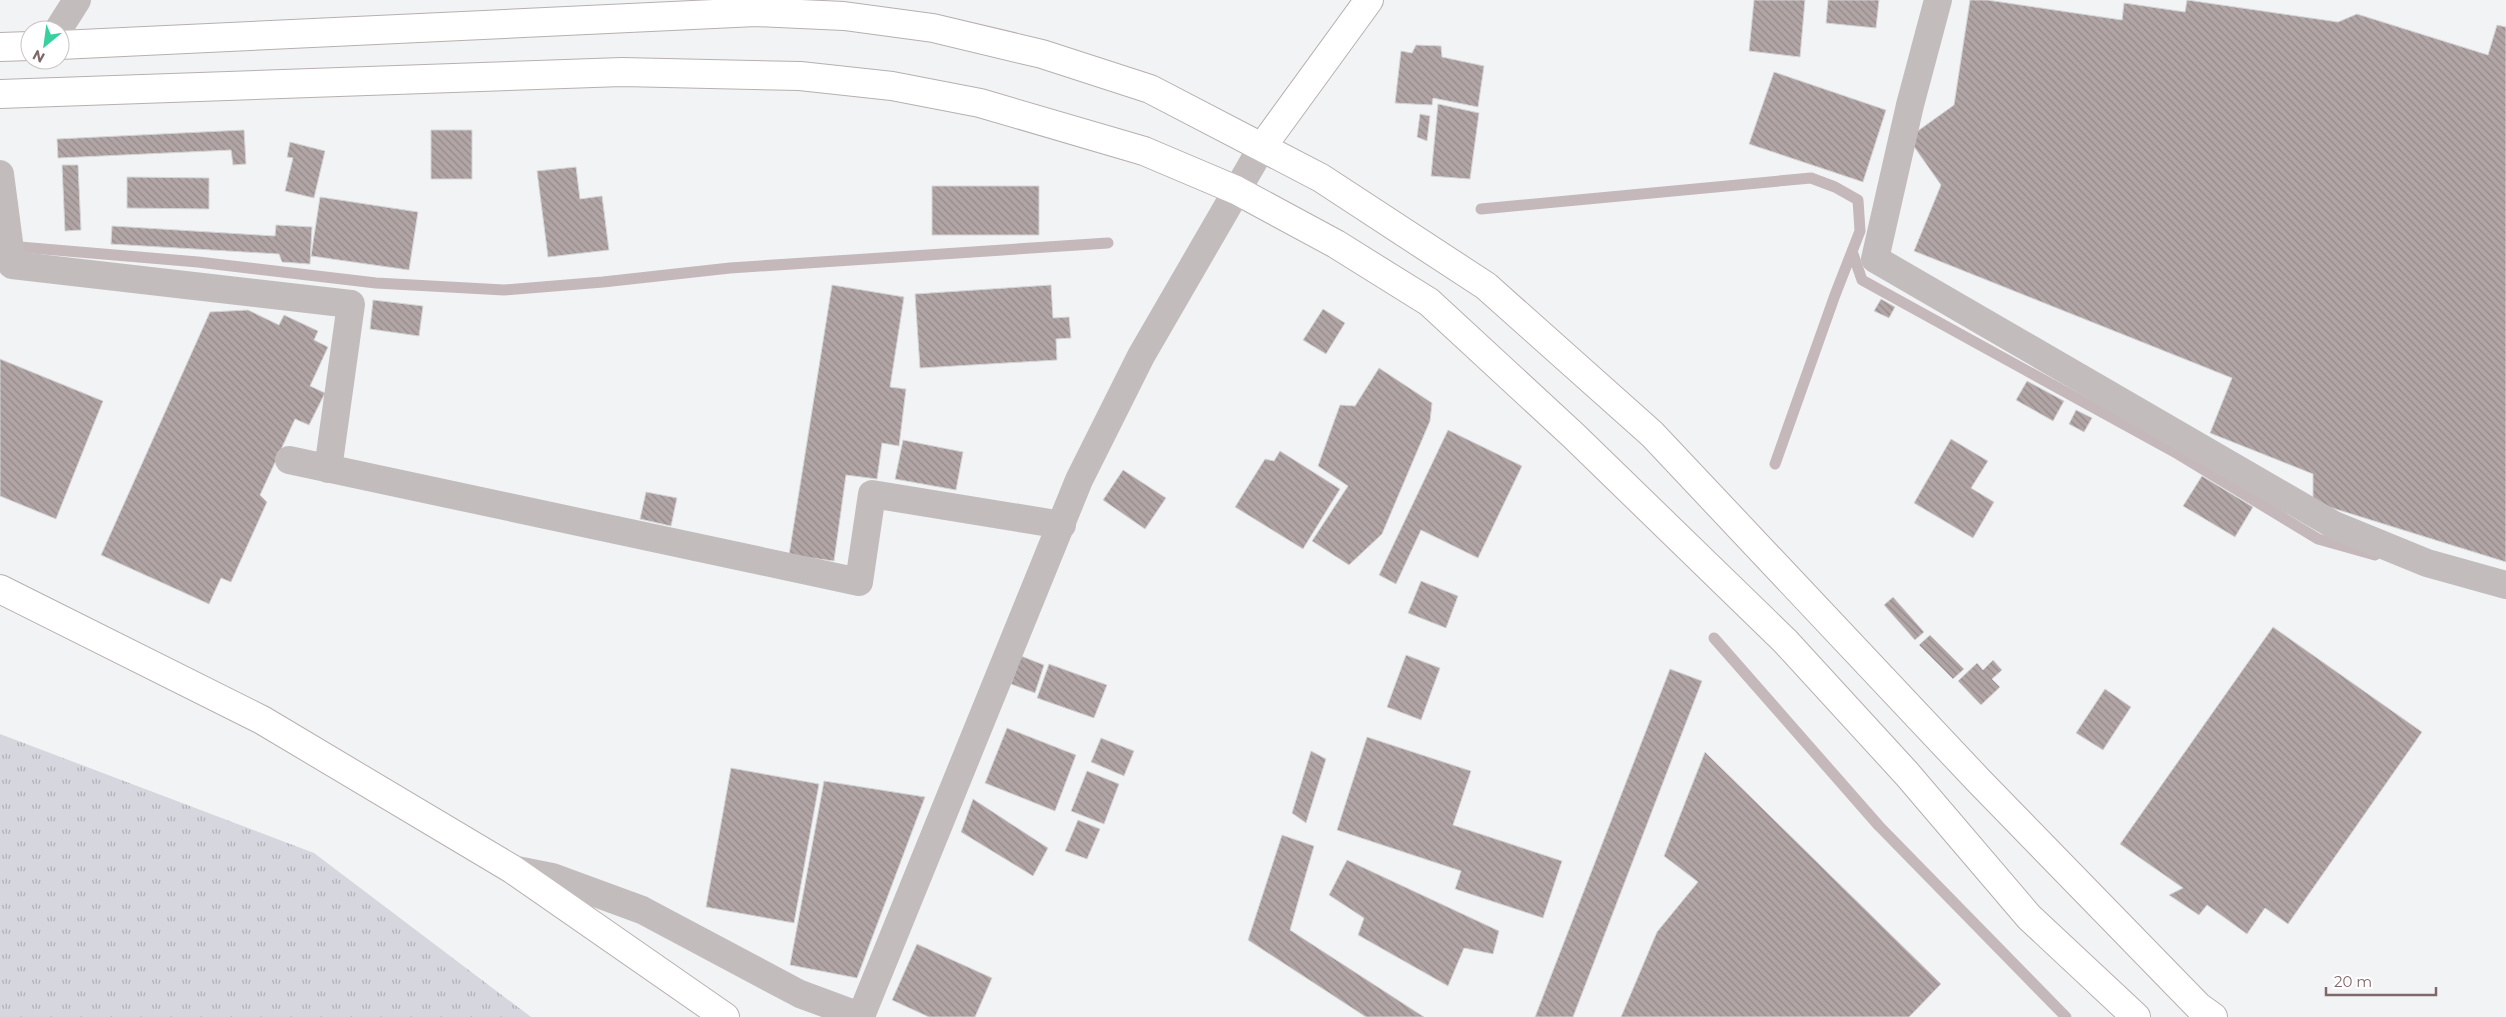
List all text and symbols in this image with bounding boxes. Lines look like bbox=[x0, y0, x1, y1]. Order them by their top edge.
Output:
north arrow bbox=[20, 20, 70, 70]
text: N bbox=[29, 46, 48, 67]
scale bar bbox=[2326, 964, 2436, 996]
text: 20 m bbox=[2334, 972, 2372, 991]

